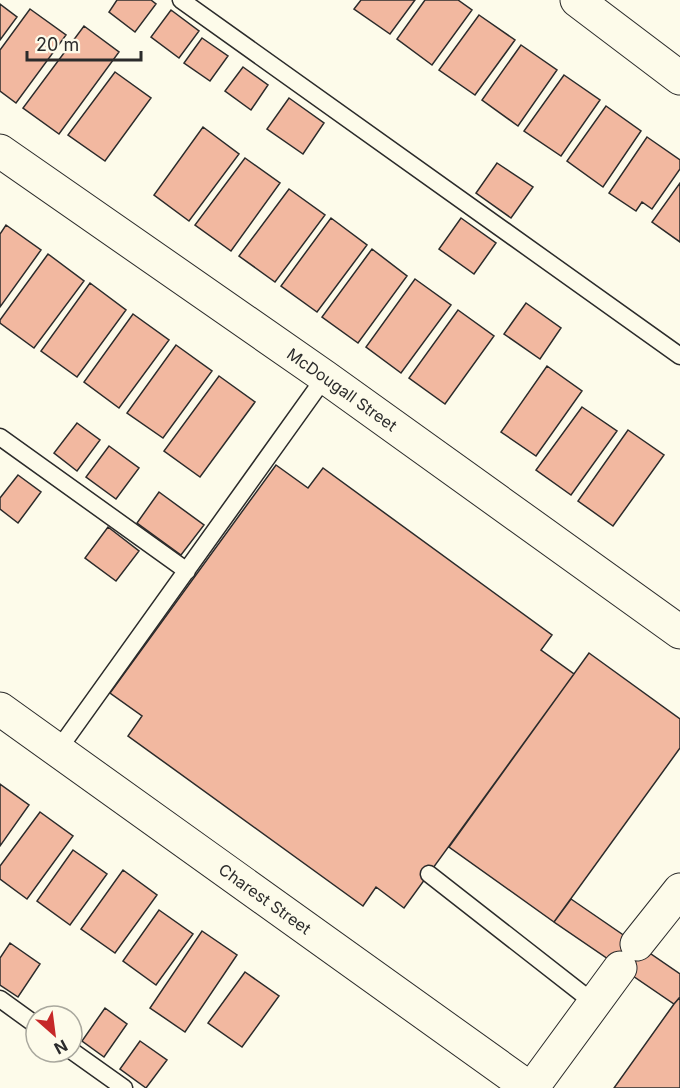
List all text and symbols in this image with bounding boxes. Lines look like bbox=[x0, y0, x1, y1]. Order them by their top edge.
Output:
scale bar bbox=[27, 24, 141, 62]
text: 20 m bbox=[36, 34, 79, 55]
street label: McDougall Street bbox=[283, 344, 401, 435]
street label: Charest Street bbox=[215, 859, 315, 939]
north arrow bbox=[24, 1004, 84, 1064]
text: N bbox=[51, 1036, 71, 1059]

